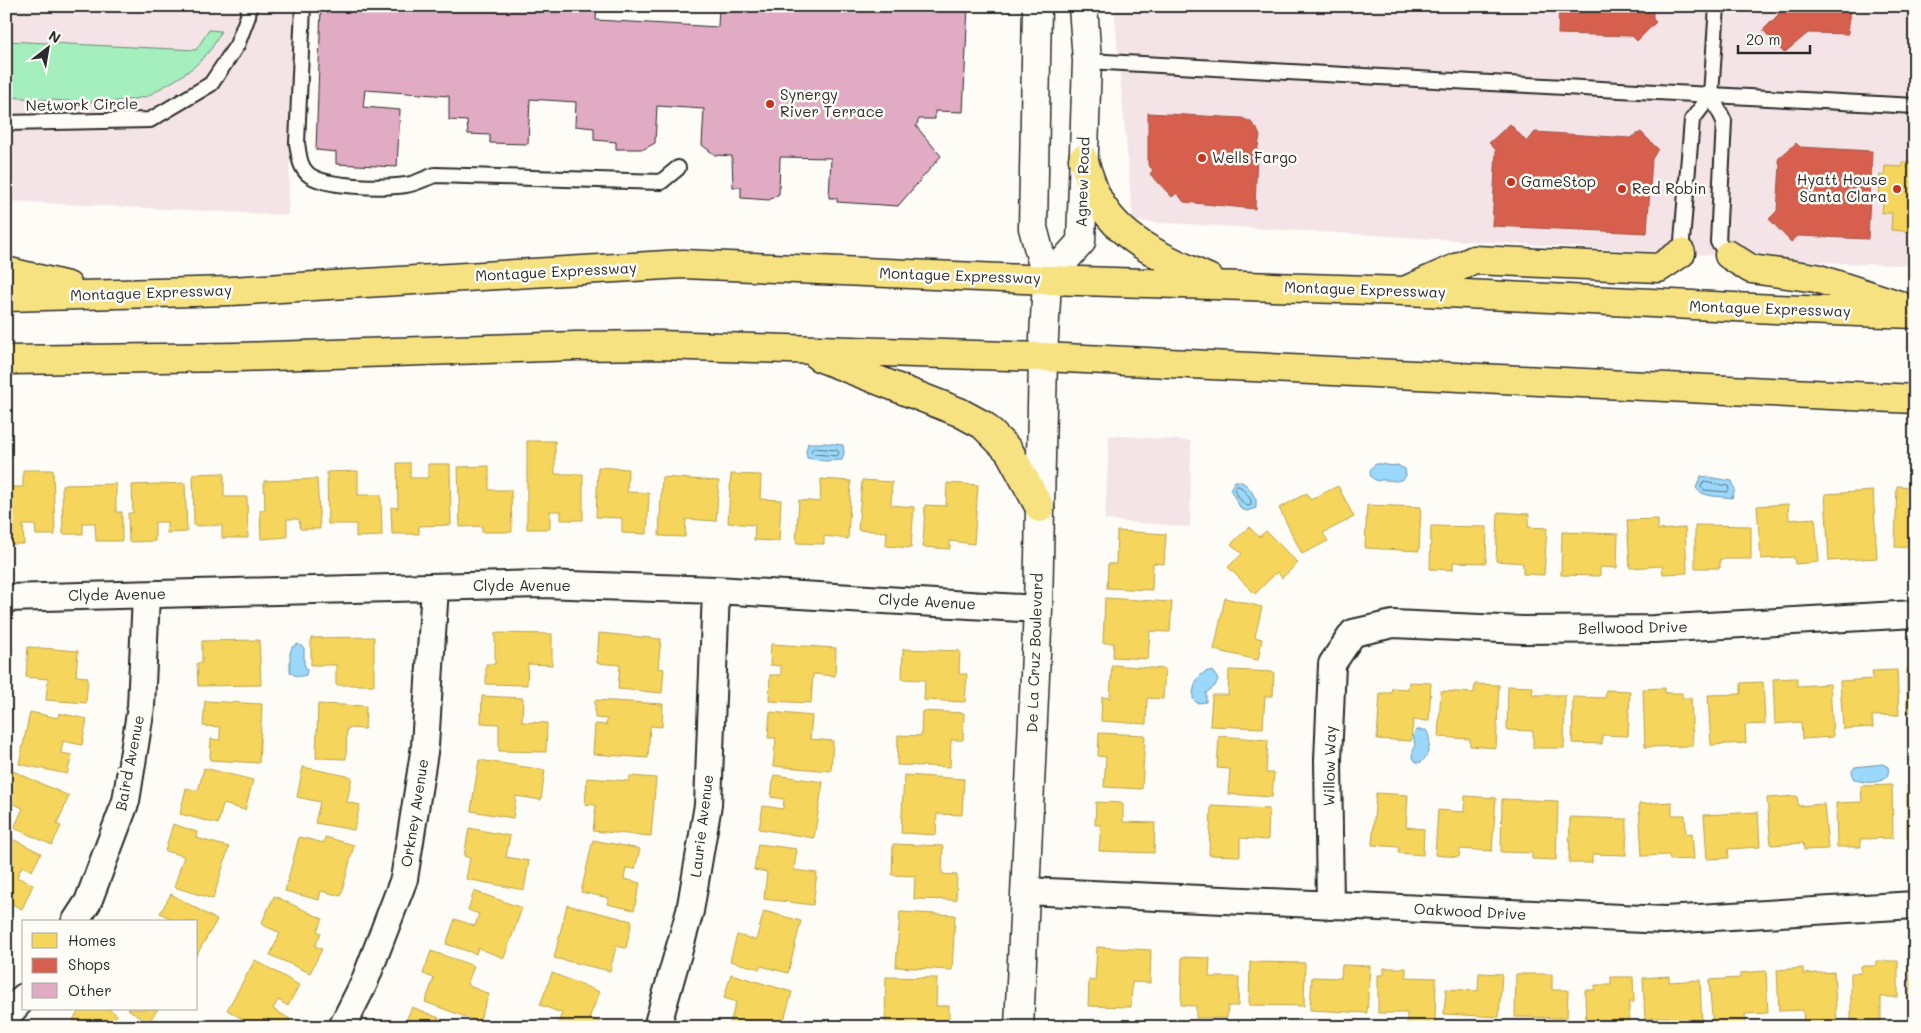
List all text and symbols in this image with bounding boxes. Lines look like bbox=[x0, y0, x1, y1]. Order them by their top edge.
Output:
north arrow bbox=[22, 22, 72, 72]
scale bar bbox=[1738, 22, 1811, 54]
text: N bbox=[45, 26, 64, 47]
text: 20 m bbox=[1746, 29, 1780, 49]
place label: Synergy River Terrace bbox=[780, 84, 884, 121]
street label: Network Circle bbox=[26, 93, 138, 115]
marker: Synergy River Terrace bbox=[764, 98, 776, 110]
street label: Agnew Road bbox=[1070, 136, 1094, 228]
place label: Wells Fargo bbox=[1212, 147, 1297, 167]
marker: Wells Fargo bbox=[1196, 152, 1208, 164]
place label: Hyatt House Santa Clara bbox=[1797, 169, 1887, 206]
place label: GameStop bbox=[1521, 171, 1596, 191]
marker: GameStop bbox=[1505, 176, 1517, 188]
place label: Red Robin bbox=[1632, 178, 1706, 198]
marker: Red Robin bbox=[1616, 183, 1628, 195]
marker: Hyatt House Santa Clara bbox=[1891, 183, 1903, 195]
street label: Montague Expressway bbox=[475, 257, 637, 285]
street label: Montague Expressway bbox=[879, 262, 1041, 288]
street label: Montague Expressway bbox=[1284, 276, 1446, 302]
street label: Montague Expressway bbox=[70, 279, 232, 305]
street label: Montague Expressway bbox=[1689, 295, 1851, 321]
street label: De La Cruz Boulevard bbox=[1021, 573, 1047, 733]
street label: Clyde Avenue bbox=[473, 575, 571, 595]
street label: Clyde Avenue bbox=[68, 583, 166, 605]
street label: Clyde Avenue bbox=[878, 588, 976, 614]
street label: Bellwood Drive bbox=[1578, 616, 1688, 638]
street label: Baird Avenue bbox=[110, 713, 148, 812]
street label: Willow Way bbox=[1318, 725, 1340, 807]
street label: Orkney Avenue bbox=[396, 757, 432, 868]
street label: Laurie Avenue bbox=[685, 773, 717, 878]
street label: Oakwood Drive bbox=[1413, 898, 1527, 924]
legend bbox=[22, 920, 198, 1010]
text: Homes bbox=[68, 930, 116, 950]
text: Shops bbox=[68, 954, 110, 974]
text: Other bbox=[68, 980, 112, 1000]

